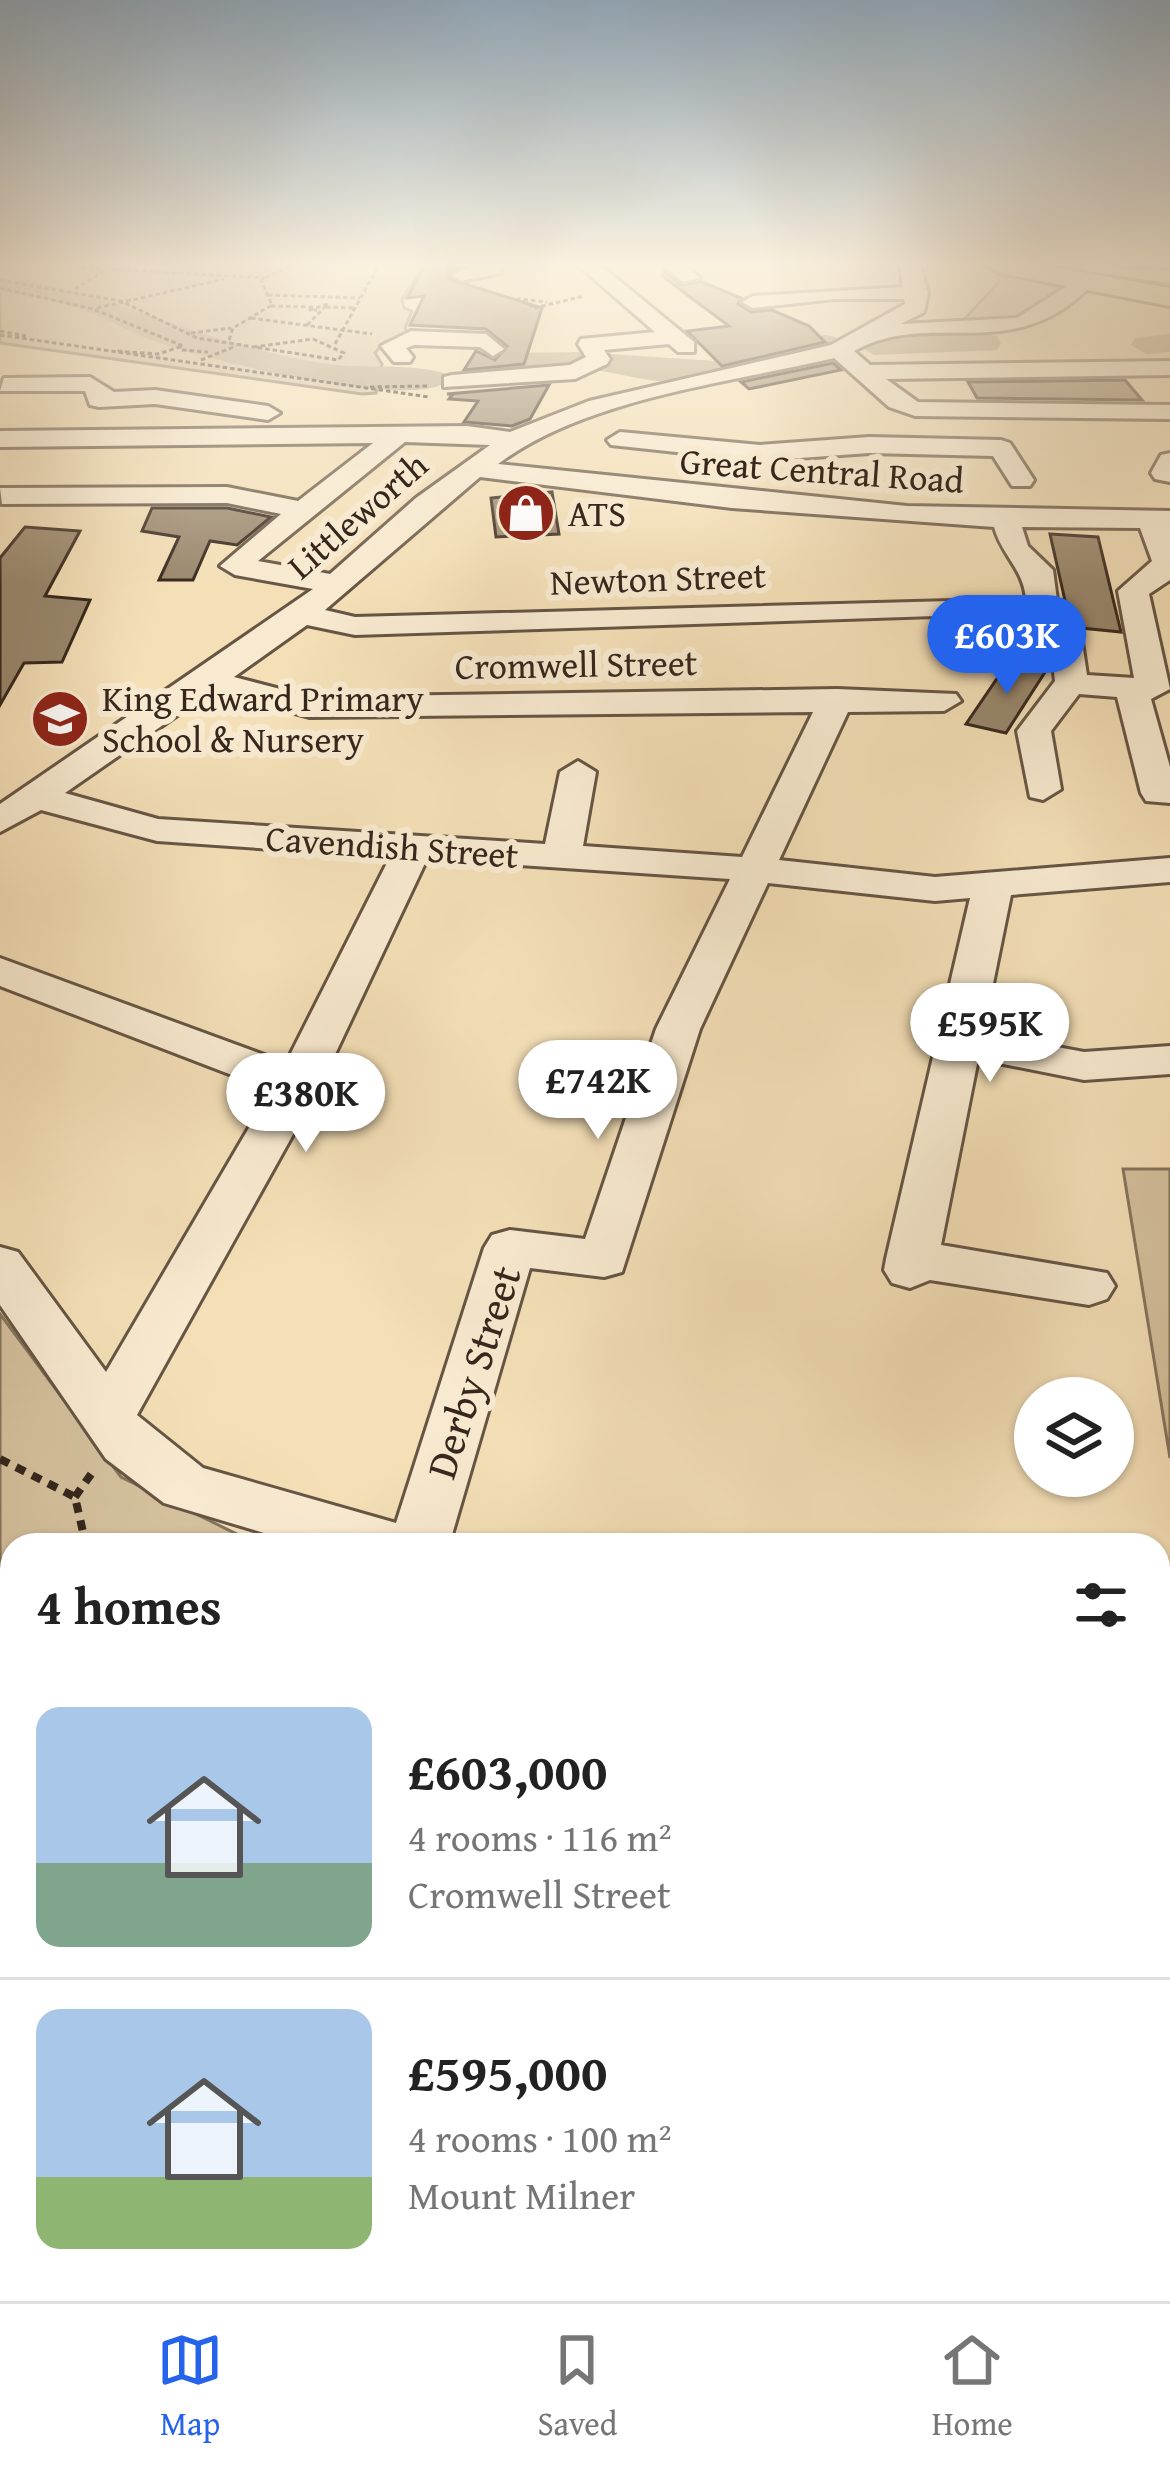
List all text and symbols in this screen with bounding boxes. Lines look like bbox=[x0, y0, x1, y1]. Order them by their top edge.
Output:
street label: Great Central Road bbox=[678, 433, 966, 506]
street label: Littleworth bbox=[275, 438, 439, 591]
shop icon: ATS bbox=[495, 482, 557, 544]
place label: ATS bbox=[568, 486, 626, 539]
street label: Newton Street bbox=[549, 547, 767, 608]
pin: £603K bbox=[923, 595, 1091, 697]
text: £603K bbox=[954, 605, 1060, 662]
street label: Cromwell Street bbox=[454, 635, 698, 692]
place label: King Edward Primary School & Nursery bbox=[102, 671, 424, 765]
school or university icon: King Edward Primary School & Nursery bbox=[29, 688, 91, 750]
street label: Cavendish Street bbox=[264, 810, 520, 881]
pin: £595K bbox=[906, 983, 1074, 1085]
text: £595K bbox=[937, 993, 1043, 1050]
pin: £742K bbox=[514, 1040, 682, 1142]
text: £742K bbox=[545, 1050, 651, 1107]
pin: £380K bbox=[222, 1053, 390, 1155]
text: £380K bbox=[253, 1063, 359, 1120]
street label: Derby Street bbox=[409, 1257, 536, 1486]
map controls bbox=[1014, 1377, 1134, 1497]
button: layers bbox=[1014, 1377, 1134, 1497]
text: 4 homes bbox=[36, 1568, 222, 1643]
icon: filters bbox=[1068, 1572, 1134, 1638]
text: £603,000 bbox=[408, 1733, 607, 1808]
icon: home bbox=[132, 1755, 276, 1899]
text: 4 rooms · 116 m² bbox=[408, 1808, 672, 1865]
text: Cromwell Street bbox=[408, 1865, 671, 1922]
text: £595,000 bbox=[408, 2034, 607, 2109]
icon: home bbox=[132, 2057, 276, 2201]
text: 4 rooms · 100 m² bbox=[408, 2109, 672, 2166]
text: Mount Milner bbox=[408, 2166, 635, 2223]
tab: Map bbox=[157, 2327, 223, 2447]
tab: Saved bbox=[537, 2327, 617, 2447]
tab: Home bbox=[932, 2327, 1013, 2447]

